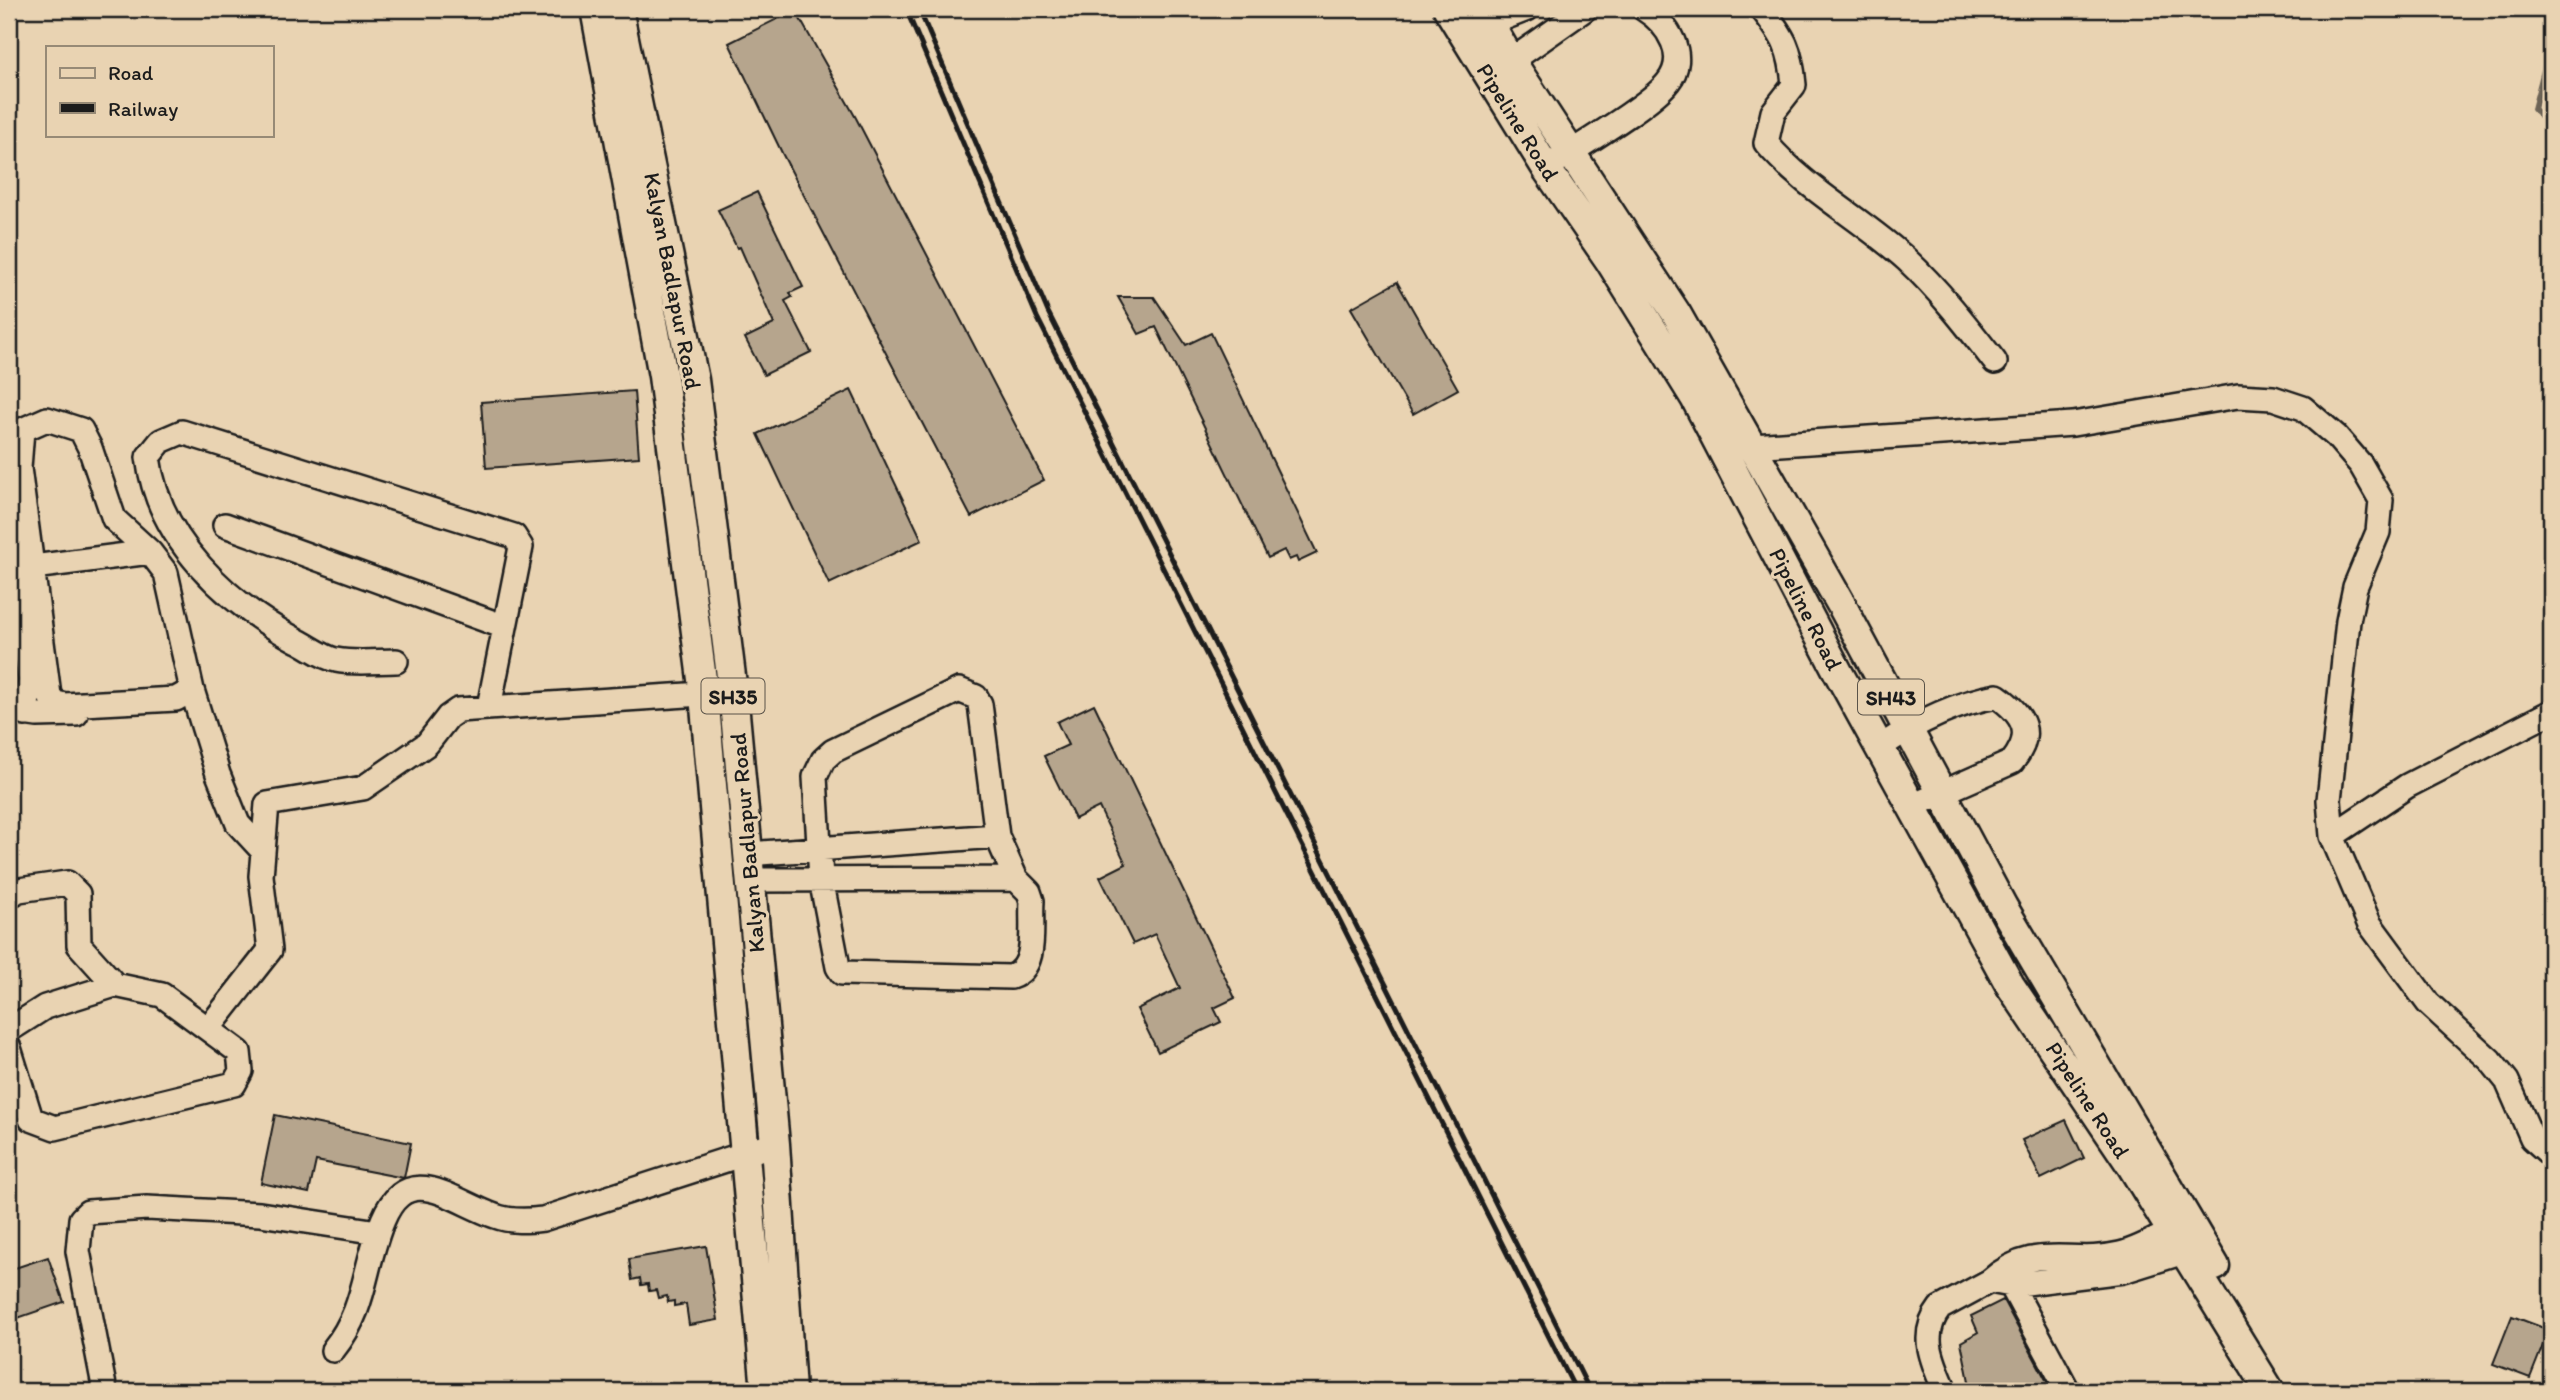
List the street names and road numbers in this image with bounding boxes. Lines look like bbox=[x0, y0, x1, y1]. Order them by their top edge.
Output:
street label: Pipeline Road bbox=[1471, 58, 1565, 186]
street label: Kalyan Badlapur Road bbox=[638, 170, 708, 392]
street label: Pipeline Road bbox=[1763, 543, 1849, 675]
road number: SH35 bbox=[702, 678, 764, 714]
road number: SH43 bbox=[1858, 680, 1924, 714]
street label: Kalyan Badlapur Road bbox=[723, 732, 771, 954]
street label: Pipeline Road bbox=[2040, 1036, 2136, 1164]

